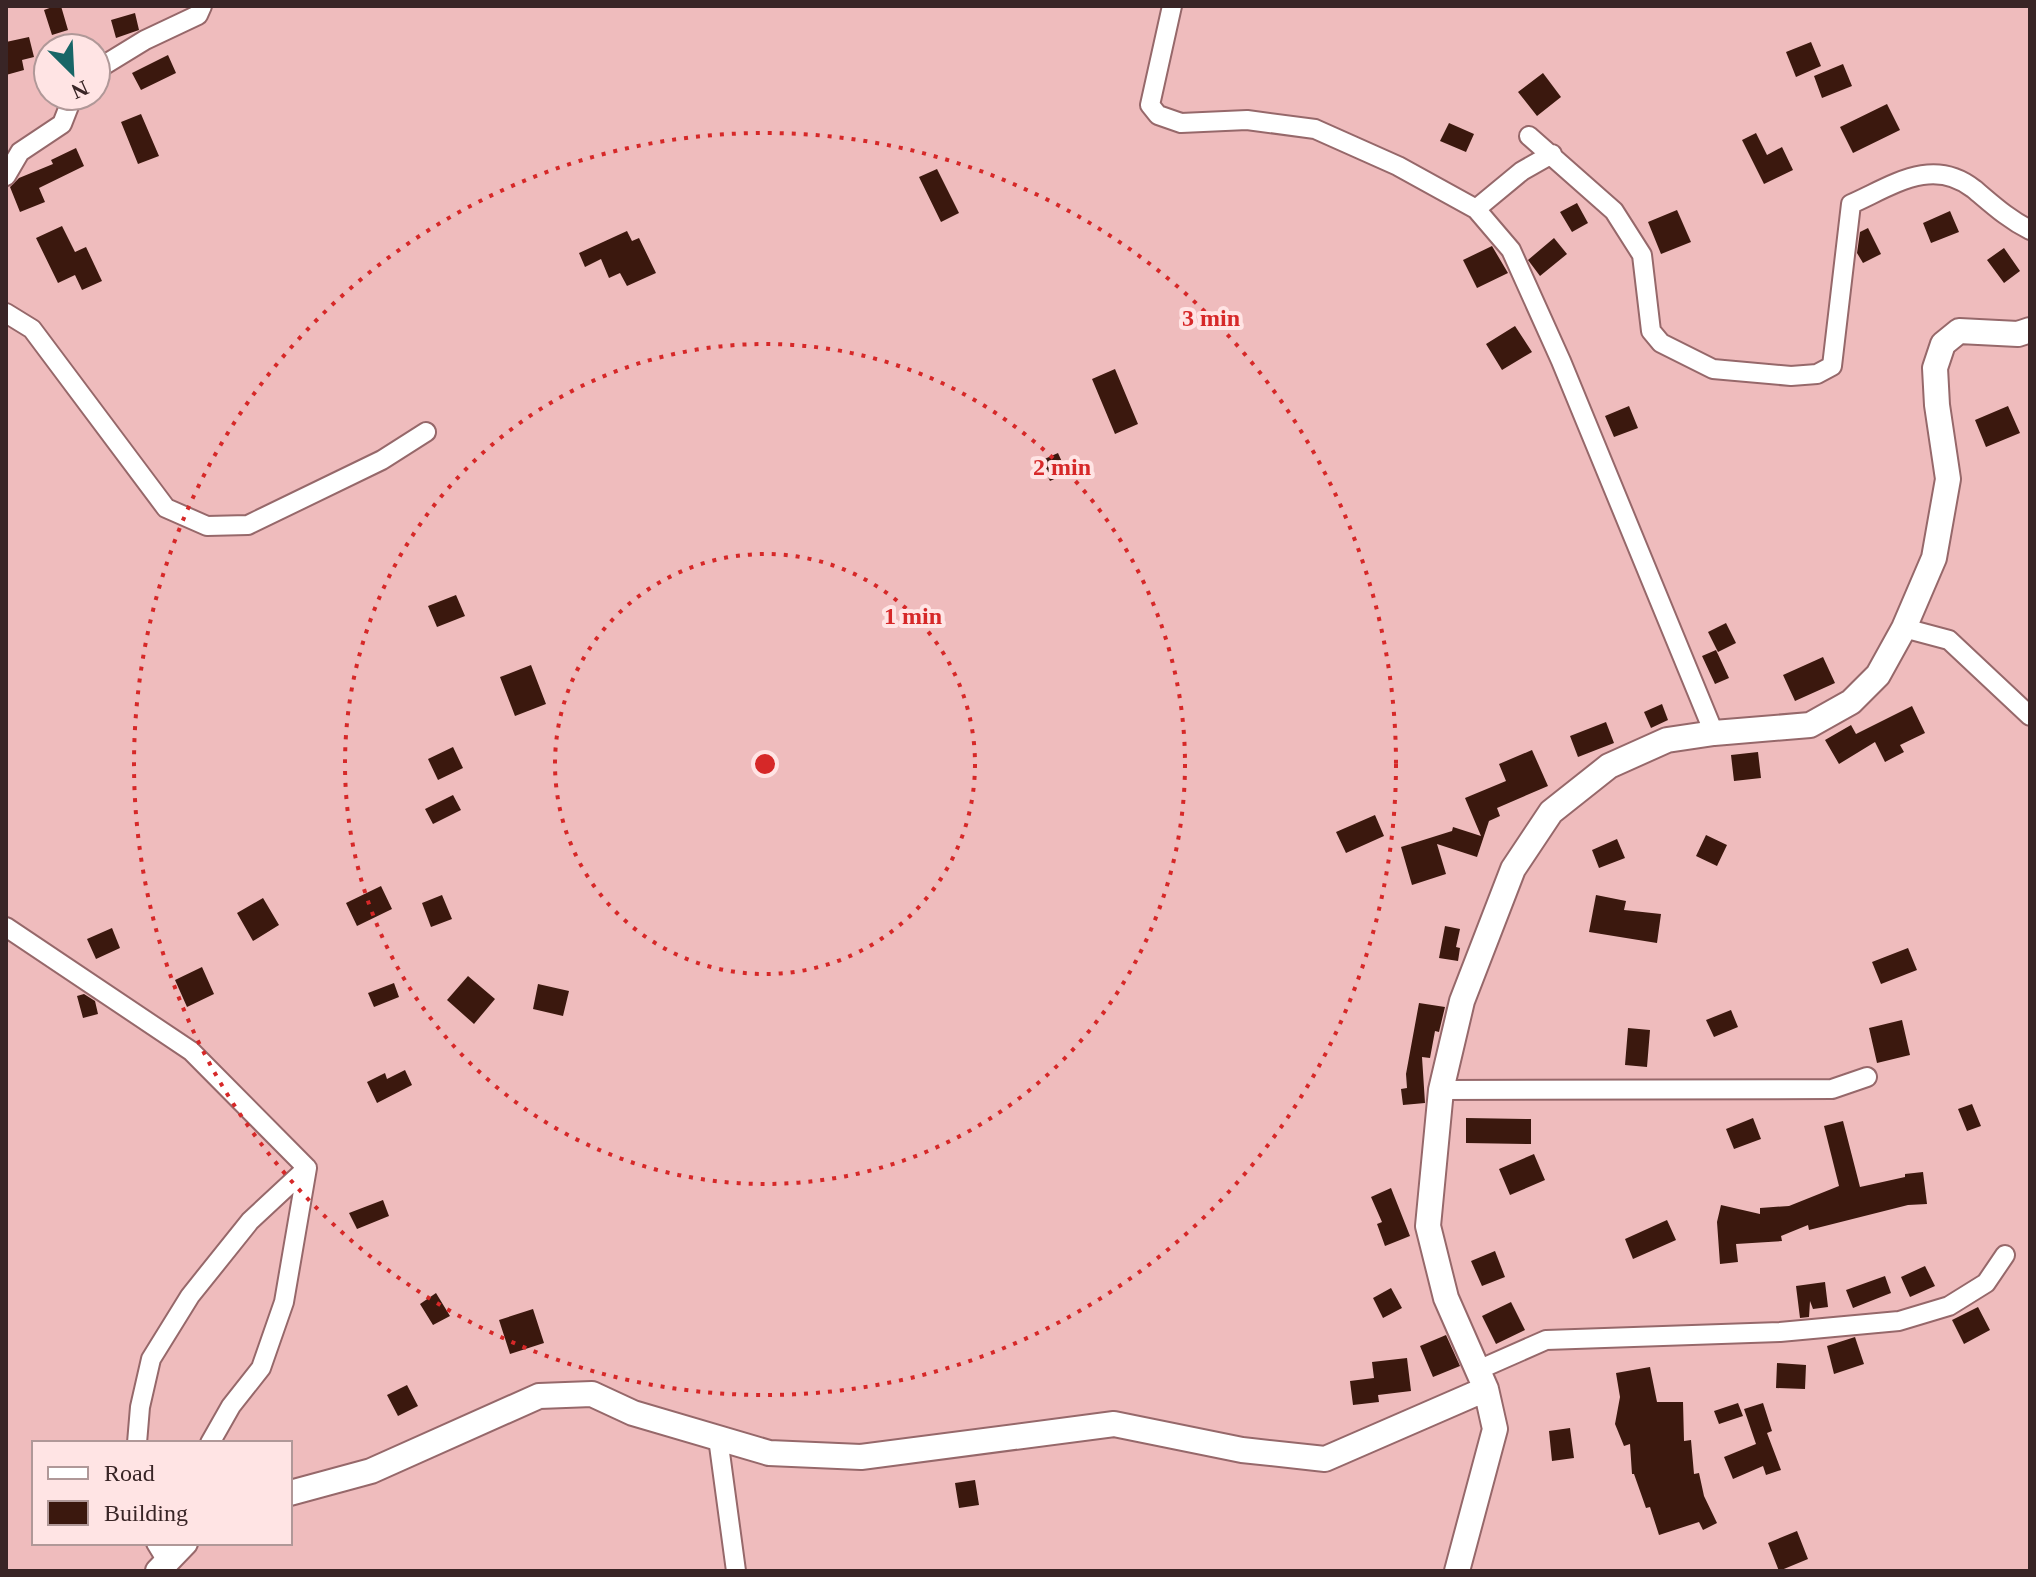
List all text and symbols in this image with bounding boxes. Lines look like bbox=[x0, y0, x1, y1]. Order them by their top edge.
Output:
north arrow bbox=[32, 32, 112, 112]
text: N bbox=[67, 75, 92, 105]
text: 3 min bbox=[1182, 305, 1240, 331]
text: 2 min bbox=[1033, 454, 1091, 480]
text: 1 min bbox=[884, 603, 942, 629]
centre of rings bbox=[751, 750, 779, 778]
legend bbox=[32, 1441, 292, 1545]
text: Road bbox=[104, 1460, 155, 1486]
text: Building bbox=[104, 1500, 188, 1526]

